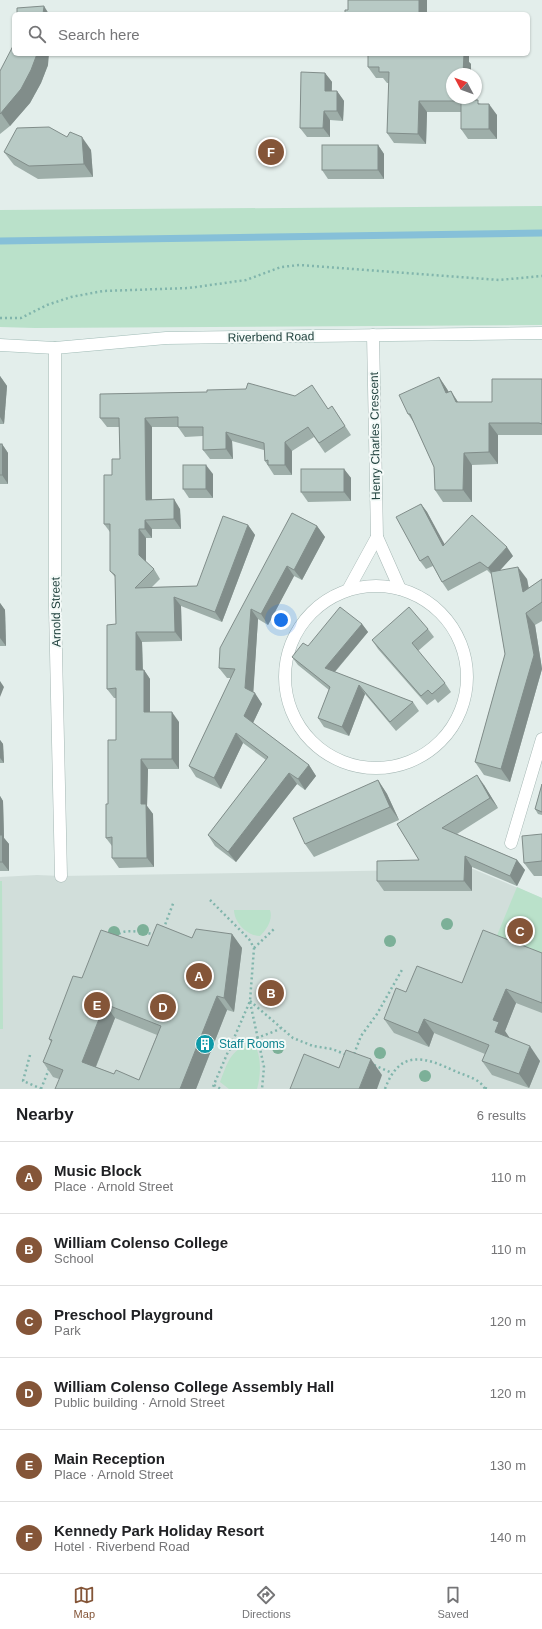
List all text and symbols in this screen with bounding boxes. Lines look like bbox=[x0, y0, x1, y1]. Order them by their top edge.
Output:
search box bbox=[12, 12, 530, 56]
icon: search bbox=[26, 23, 48, 45]
text: Search here bbox=[58, 26, 140, 43]
north arrow bbox=[446, 68, 482, 104]
pin: F bbox=[258, 137, 284, 167]
street label: Riverbend Road bbox=[228, 329, 314, 345]
street label: Henry Charles Crescent bbox=[367, 371, 383, 500]
street label: Arnold Street bbox=[48, 576, 64, 647]
your location bbox=[271, 610, 291, 630]
pin: C bbox=[507, 916, 533, 946]
pin: A bbox=[186, 961, 212, 991]
pin: B bbox=[258, 978, 284, 1008]
pin: E bbox=[84, 990, 110, 1020]
pin: D bbox=[150, 992, 176, 1022]
building icon: Staff Rooms bbox=[194, 1033, 216, 1055]
place label: Staff Rooms bbox=[219, 1037, 285, 1051]
text: Nearby bbox=[16, 1105, 74, 1124]
text: 6 results bbox=[477, 1108, 526, 1123]
text: Music Block bbox=[54, 1162, 142, 1179]
text: A bbox=[24, 1170, 34, 1185]
text: 110 m bbox=[491, 1170, 526, 1185]
text: Place · Arnold Street bbox=[54, 1179, 173, 1194]
text: William Colenso College bbox=[54, 1234, 228, 1251]
text: B bbox=[24, 1242, 34, 1257]
text: 110 m bbox=[491, 1242, 526, 1257]
text: School bbox=[54, 1251, 94, 1266]
text: Preschool Playground bbox=[54, 1306, 213, 1323]
text: C bbox=[24, 1314, 34, 1329]
text: 120 m bbox=[490, 1314, 526, 1329]
text: Park bbox=[54, 1323, 81, 1338]
text: William Colenso College Assembly Hall bbox=[54, 1378, 334, 1395]
text: D bbox=[24, 1386, 34, 1401]
text: 120 m bbox=[490, 1386, 526, 1401]
text: Public building · Arnold Street bbox=[54, 1395, 225, 1410]
text: Main Reception bbox=[54, 1450, 165, 1467]
text: E bbox=[25, 1458, 33, 1473]
text: 130 m bbox=[490, 1458, 526, 1473]
text: Place · Arnold Street bbox=[54, 1467, 173, 1482]
text: Kennedy Park Holiday Resort bbox=[54, 1522, 264, 1539]
text: F bbox=[25, 1530, 33, 1545]
text: 140 m bbox=[490, 1530, 526, 1545]
text: Hotel · Riverbend Road bbox=[54, 1539, 190, 1554]
tab: Map bbox=[73, 1584, 95, 1620]
tab: Directions bbox=[242, 1584, 291, 1620]
tab: Saved bbox=[437, 1584, 469, 1620]

